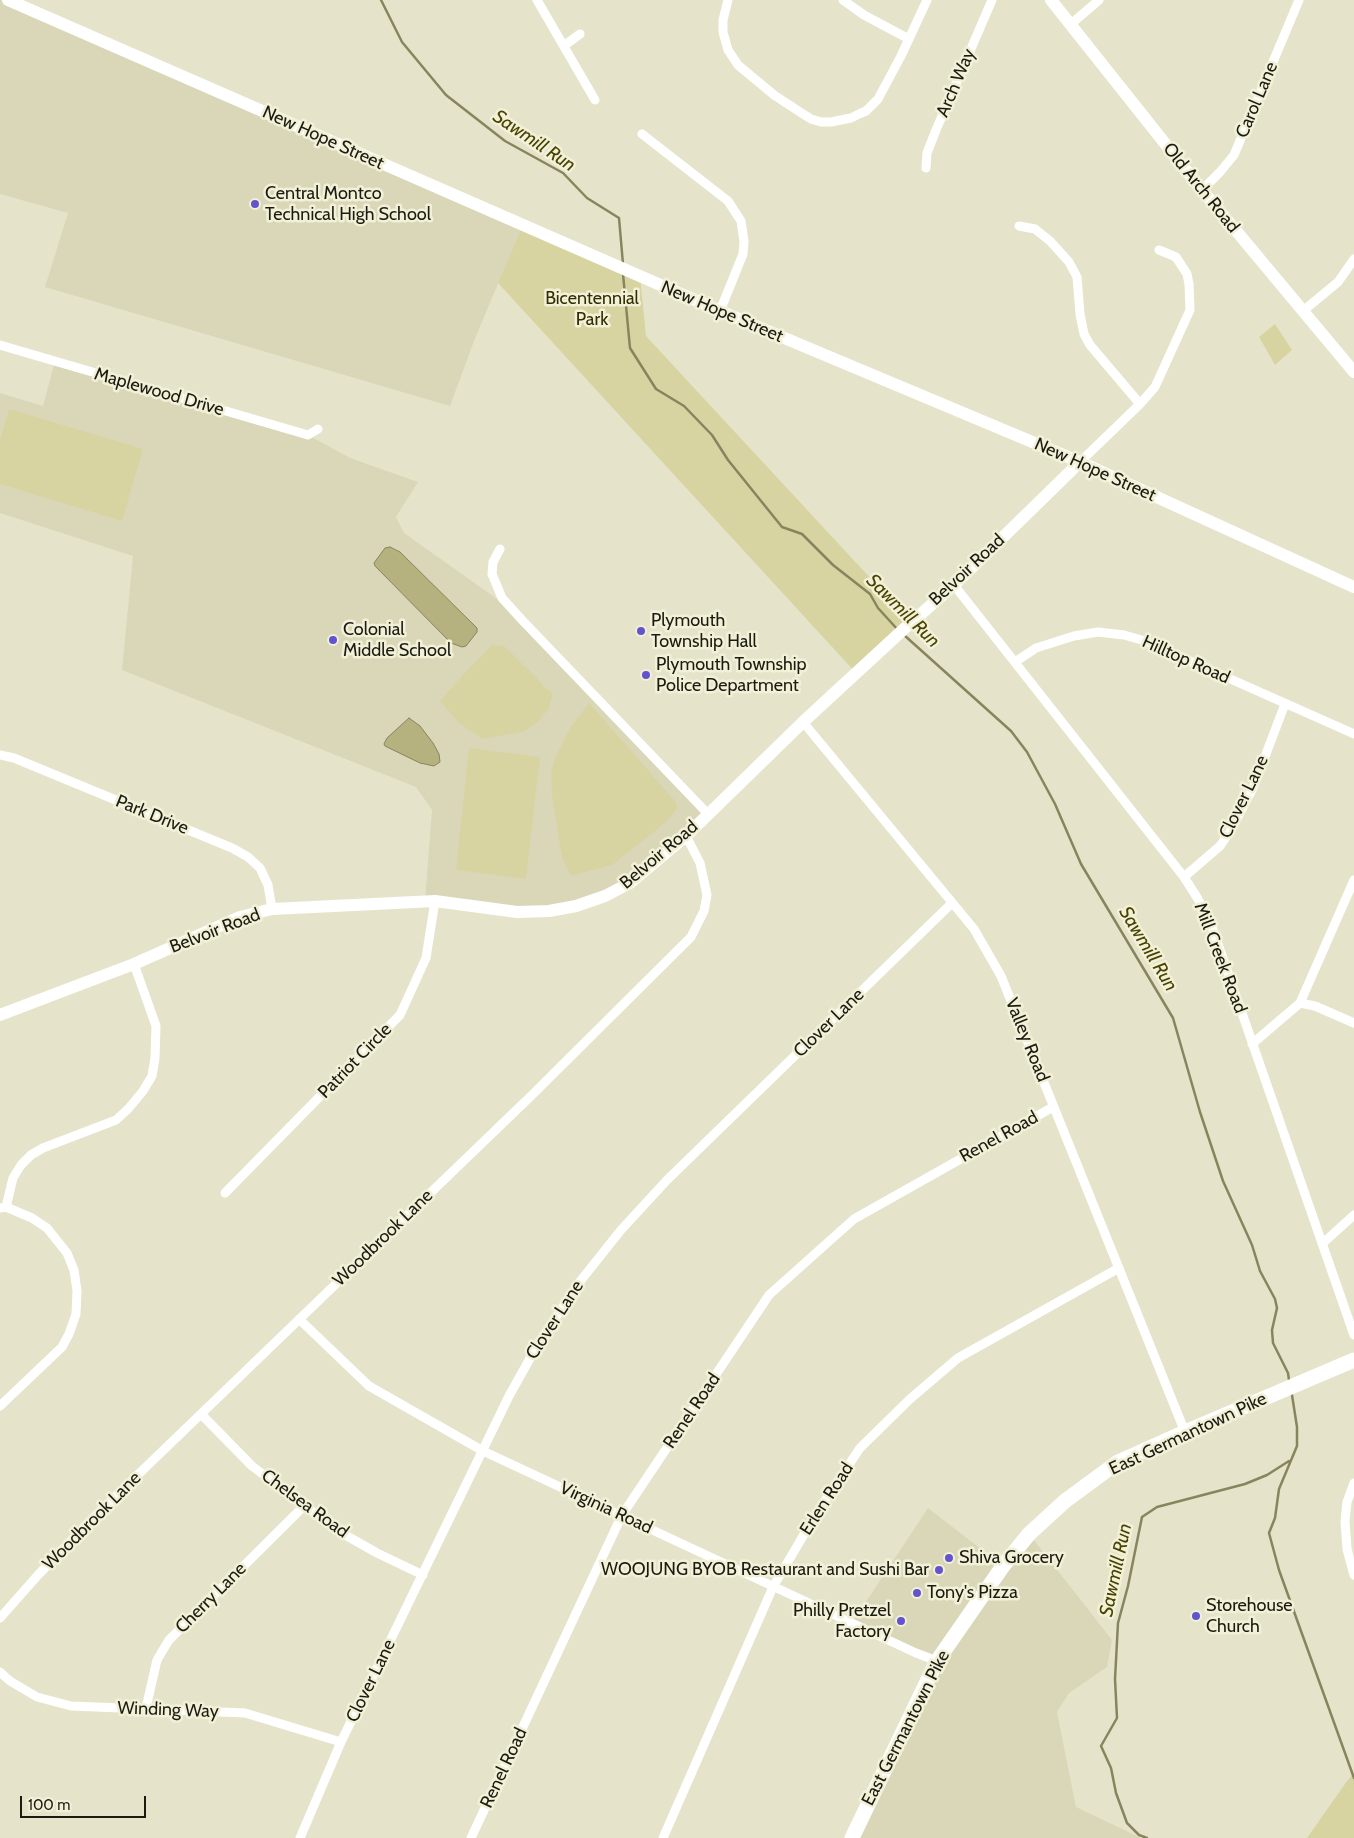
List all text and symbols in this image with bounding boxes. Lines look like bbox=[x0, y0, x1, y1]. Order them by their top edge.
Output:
street label: Arch Way bbox=[932, 46, 980, 120]
street label: Carol Lane bbox=[1231, 59, 1283, 141]
street label: New Hope Street bbox=[259, 102, 387, 174]
water label: Sawmill Run bbox=[488, 105, 580, 177]
street label: Old Arch Road bbox=[1158, 139, 1244, 237]
place label: Central Montco Technical High School bbox=[265, 183, 431, 225]
marker: Central Montco Technical High School bbox=[249, 198, 261, 210]
street label: New Hope Street bbox=[658, 277, 786, 347]
park label: Bicentennial Park bbox=[545, 288, 639, 330]
street label: Maplewood Drive bbox=[92, 363, 226, 421]
street label: New Hope Street bbox=[1031, 434, 1159, 506]
street label: Belvoir Road bbox=[925, 530, 1009, 610]
water label: Sawmill Run bbox=[861, 569, 945, 653]
place label: Plymouth Township Hall bbox=[651, 610, 757, 652]
place label: Colonial Middle School bbox=[343, 619, 451, 662]
marker: Plymouth Township Hall bbox=[635, 625, 647, 637]
street label: Hilltop Road bbox=[1139, 631, 1233, 689]
marker: Colonial Middle School bbox=[327, 634, 339, 646]
place label: Plymouth Township Police Department bbox=[656, 654, 807, 696]
marker: Plymouth Township Police Department bbox=[640, 669, 652, 681]
street label: Clover Lane bbox=[1215, 752, 1273, 842]
street label: Park Drive bbox=[112, 791, 192, 839]
street label: Belvoir Road bbox=[616, 816, 702, 894]
street label: Mill Creek Road bbox=[1189, 900, 1251, 1016]
water label: Sawmill Run bbox=[1114, 903, 1182, 995]
street label: Belvoir Road bbox=[167, 904, 263, 958]
street label: Clover Lane bbox=[789, 984, 869, 1062]
street label: Valley Road bbox=[1000, 995, 1054, 1085]
street label: Patriot Circle bbox=[314, 1019, 396, 1103]
street label: Renel Road bbox=[956, 1107, 1042, 1167]
street label: Woodbrook Lane bbox=[329, 1185, 437, 1291]
street label: Clover Lane bbox=[522, 1277, 588, 1363]
street label: Renel Road bbox=[659, 1369, 725, 1453]
street label: East Germantown Pike bbox=[1106, 1388, 1270, 1480]
street label: Erlen Road bbox=[796, 1459, 858, 1539]
street label: Chelsea Road bbox=[257, 1465, 353, 1543]
street label: Woodbrook Lane bbox=[38, 1467, 146, 1575]
street label: Virginia Road bbox=[556, 1477, 656, 1539]
water label: Sawmill Run bbox=[1095, 1521, 1137, 1619]
place label: Shiva Grocery bbox=[959, 1547, 1064, 1569]
marker: Shiva Grocery bbox=[943, 1552, 955, 1564]
street label: Cherry Lane bbox=[171, 1558, 251, 1638]
place label: WOOJUNG BYOB Restaurant and Sushi Bar bbox=[601, 1559, 929, 1581]
marker: WOOJUNG BYOB Restaurant and Sushi Bar bbox=[933, 1564, 945, 1576]
place label: Tony's Pizza bbox=[927, 1582, 1018, 1604]
marker: Tony's Pizza bbox=[911, 1587, 923, 1599]
place label: Storehouse Church bbox=[1206, 1595, 1293, 1638]
place label: Philly Pretzel Factory bbox=[793, 1600, 891, 1642]
marker: Storehouse Church bbox=[1190, 1610, 1202, 1622]
marker: Philly Pretzel Factory bbox=[895, 1615, 907, 1627]
street label: Clover Lane bbox=[342, 1636, 400, 1726]
street label: East Germantown Pike bbox=[857, 1647, 955, 1809]
street label: Winding Way bbox=[117, 1697, 219, 1723]
street label: Renel Road bbox=[476, 1724, 532, 1812]
scale bar bbox=[22, 1786, 149, 1818]
text: 100 m bbox=[28, 1796, 70, 1814]

